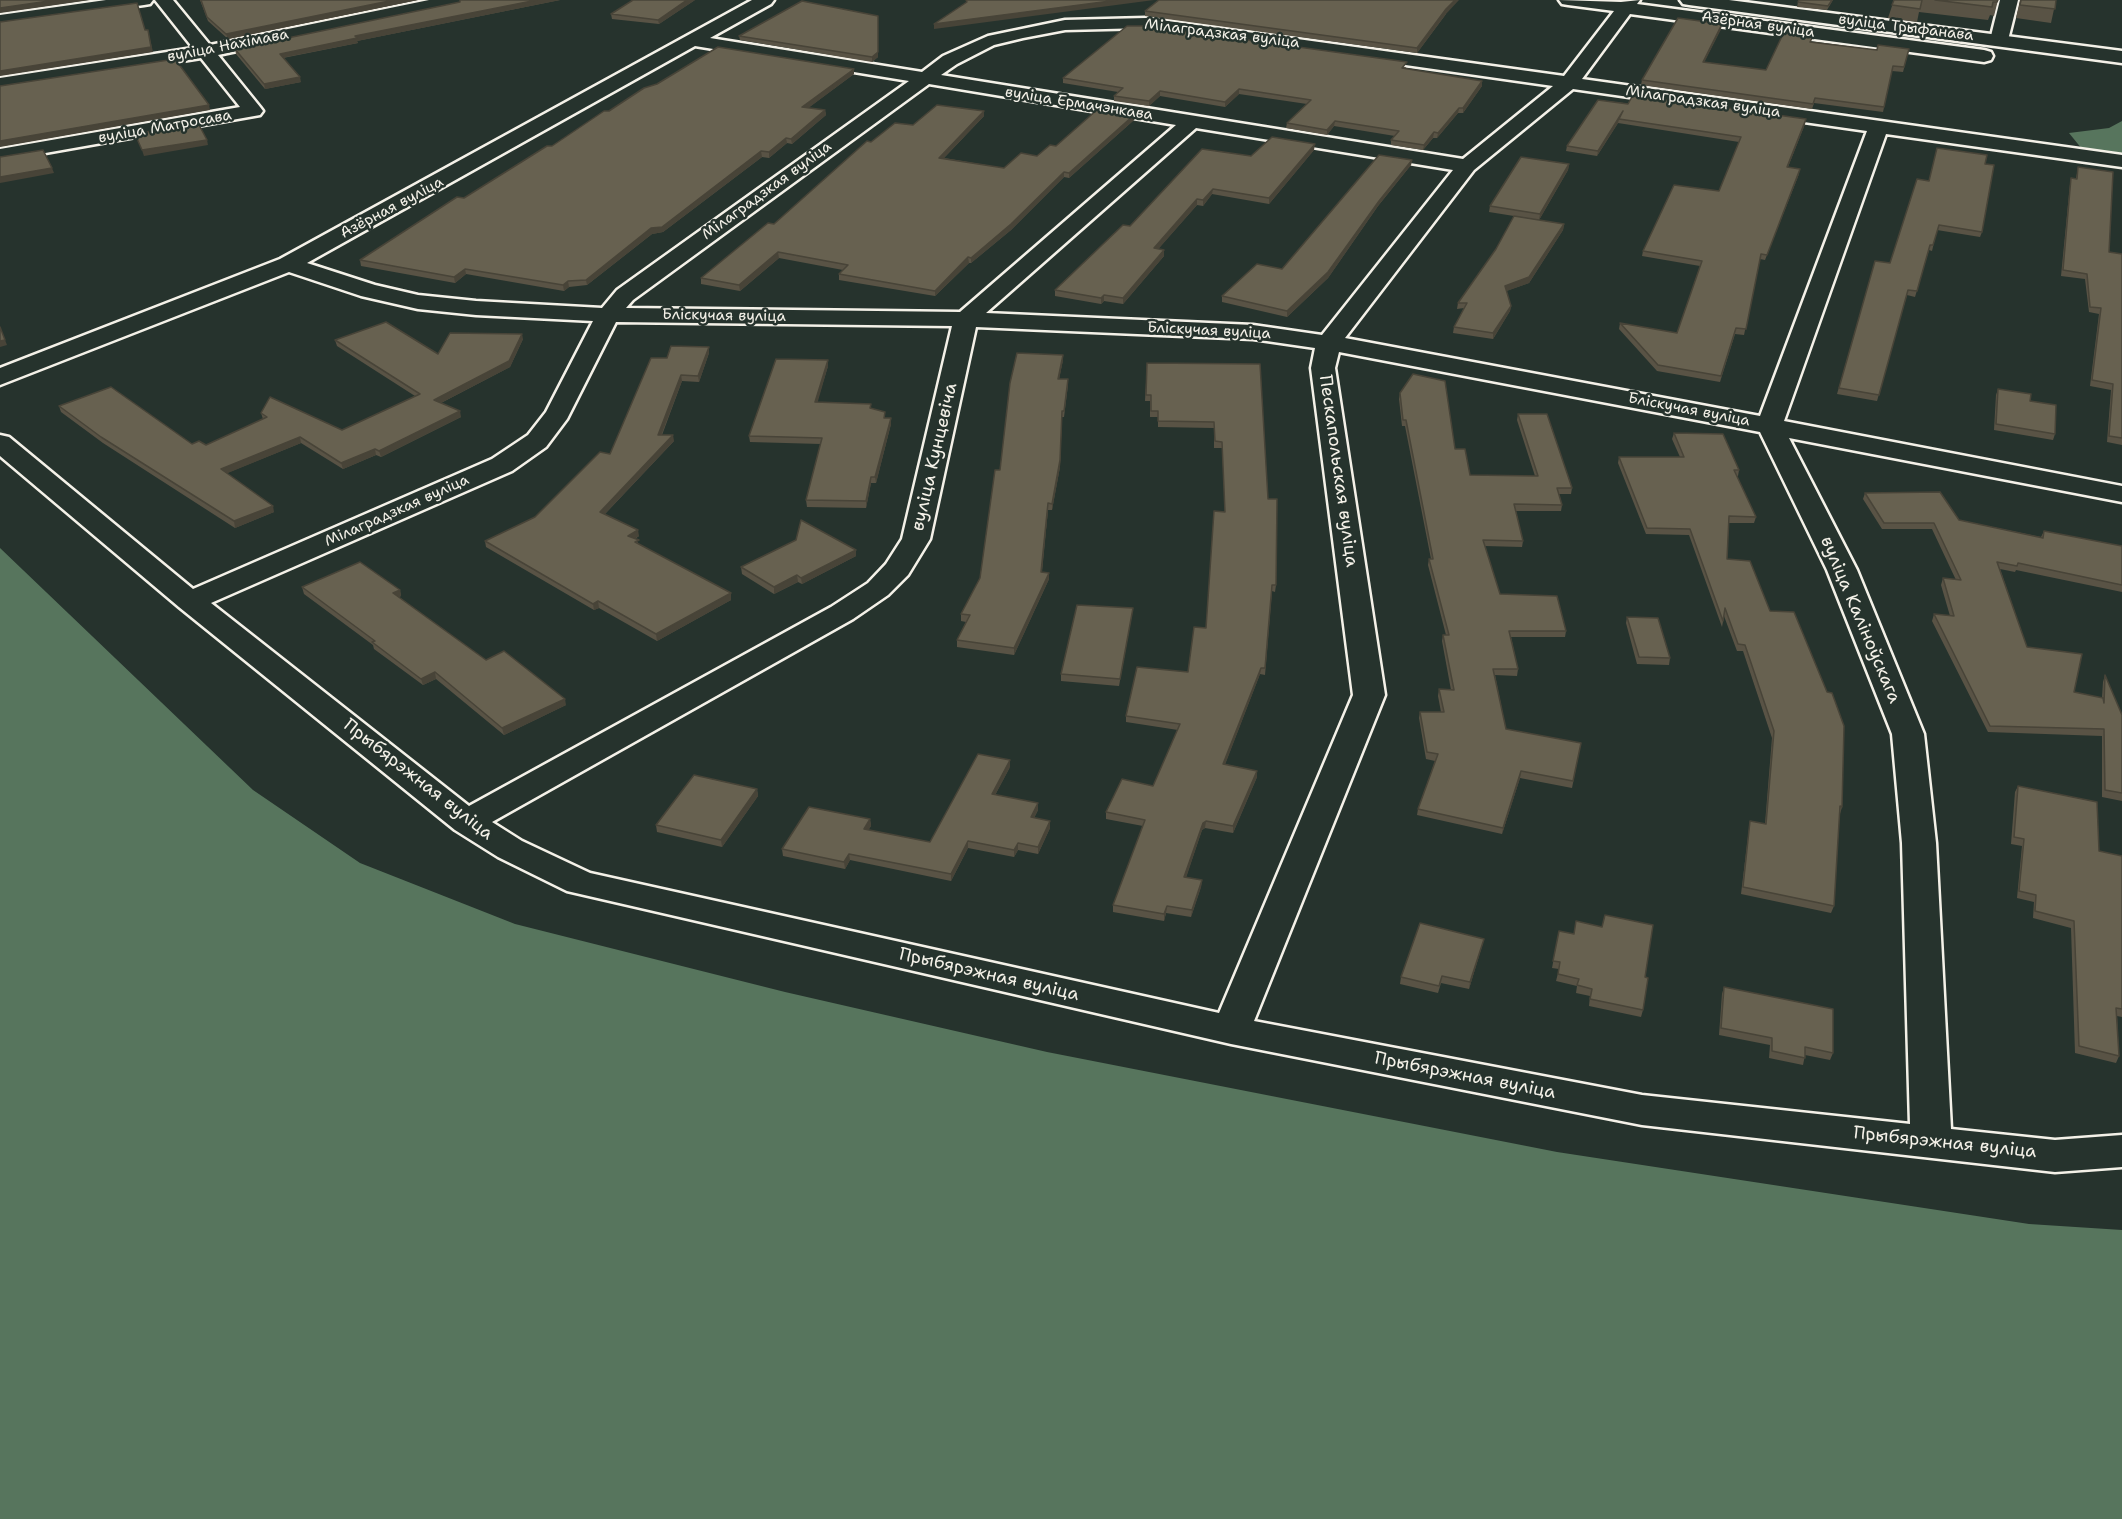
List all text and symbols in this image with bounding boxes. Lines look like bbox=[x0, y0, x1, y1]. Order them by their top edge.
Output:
street label: Азёрная вуліца bbox=[1700, 8, 1816, 42]
street label: вуліца Трыфанава bbox=[1837, 11, 1975, 45]
street label: Мілаградзкая вуліца bbox=[1144, 16, 1300, 52]
street label: вуліца Нахімава bbox=[166, 25, 290, 67]
street label: Мілаградзкая вуліца bbox=[1625, 82, 1781, 122]
street label: вуліца Ермачэнкава bbox=[1004, 83, 1154, 125]
street label: вуліца Матросава bbox=[97, 106, 233, 148]
street label: Мілаградзкая вуліца bbox=[699, 138, 835, 244]
street label: Азёрная вуліца bbox=[337, 173, 447, 243]
street label: Бліскучая вуліца bbox=[662, 306, 786, 326]
street label: Бліскучая вуліца bbox=[1147, 319, 1271, 343]
street label: Пескапольская вуліца bbox=[1314, 374, 1362, 568]
street label: вуліца Кунцевіча bbox=[907, 381, 963, 533]
street label: Бліскучая вуліца bbox=[1627, 389, 1751, 431]
street label: Мілаградзкая вуліца bbox=[322, 471, 472, 551]
street label: вуліца Каліноўскага bbox=[1815, 533, 1905, 707]
street label: Прыбярэжная вуліца bbox=[339, 715, 497, 845]
street label: Прыбярэжная вуліца bbox=[897, 944, 1081, 1006]
street label: Прыбярэжная вуліца bbox=[1373, 1048, 1557, 1104]
street label: Прыбярэжная вуліца bbox=[1852, 1123, 2038, 1163]

